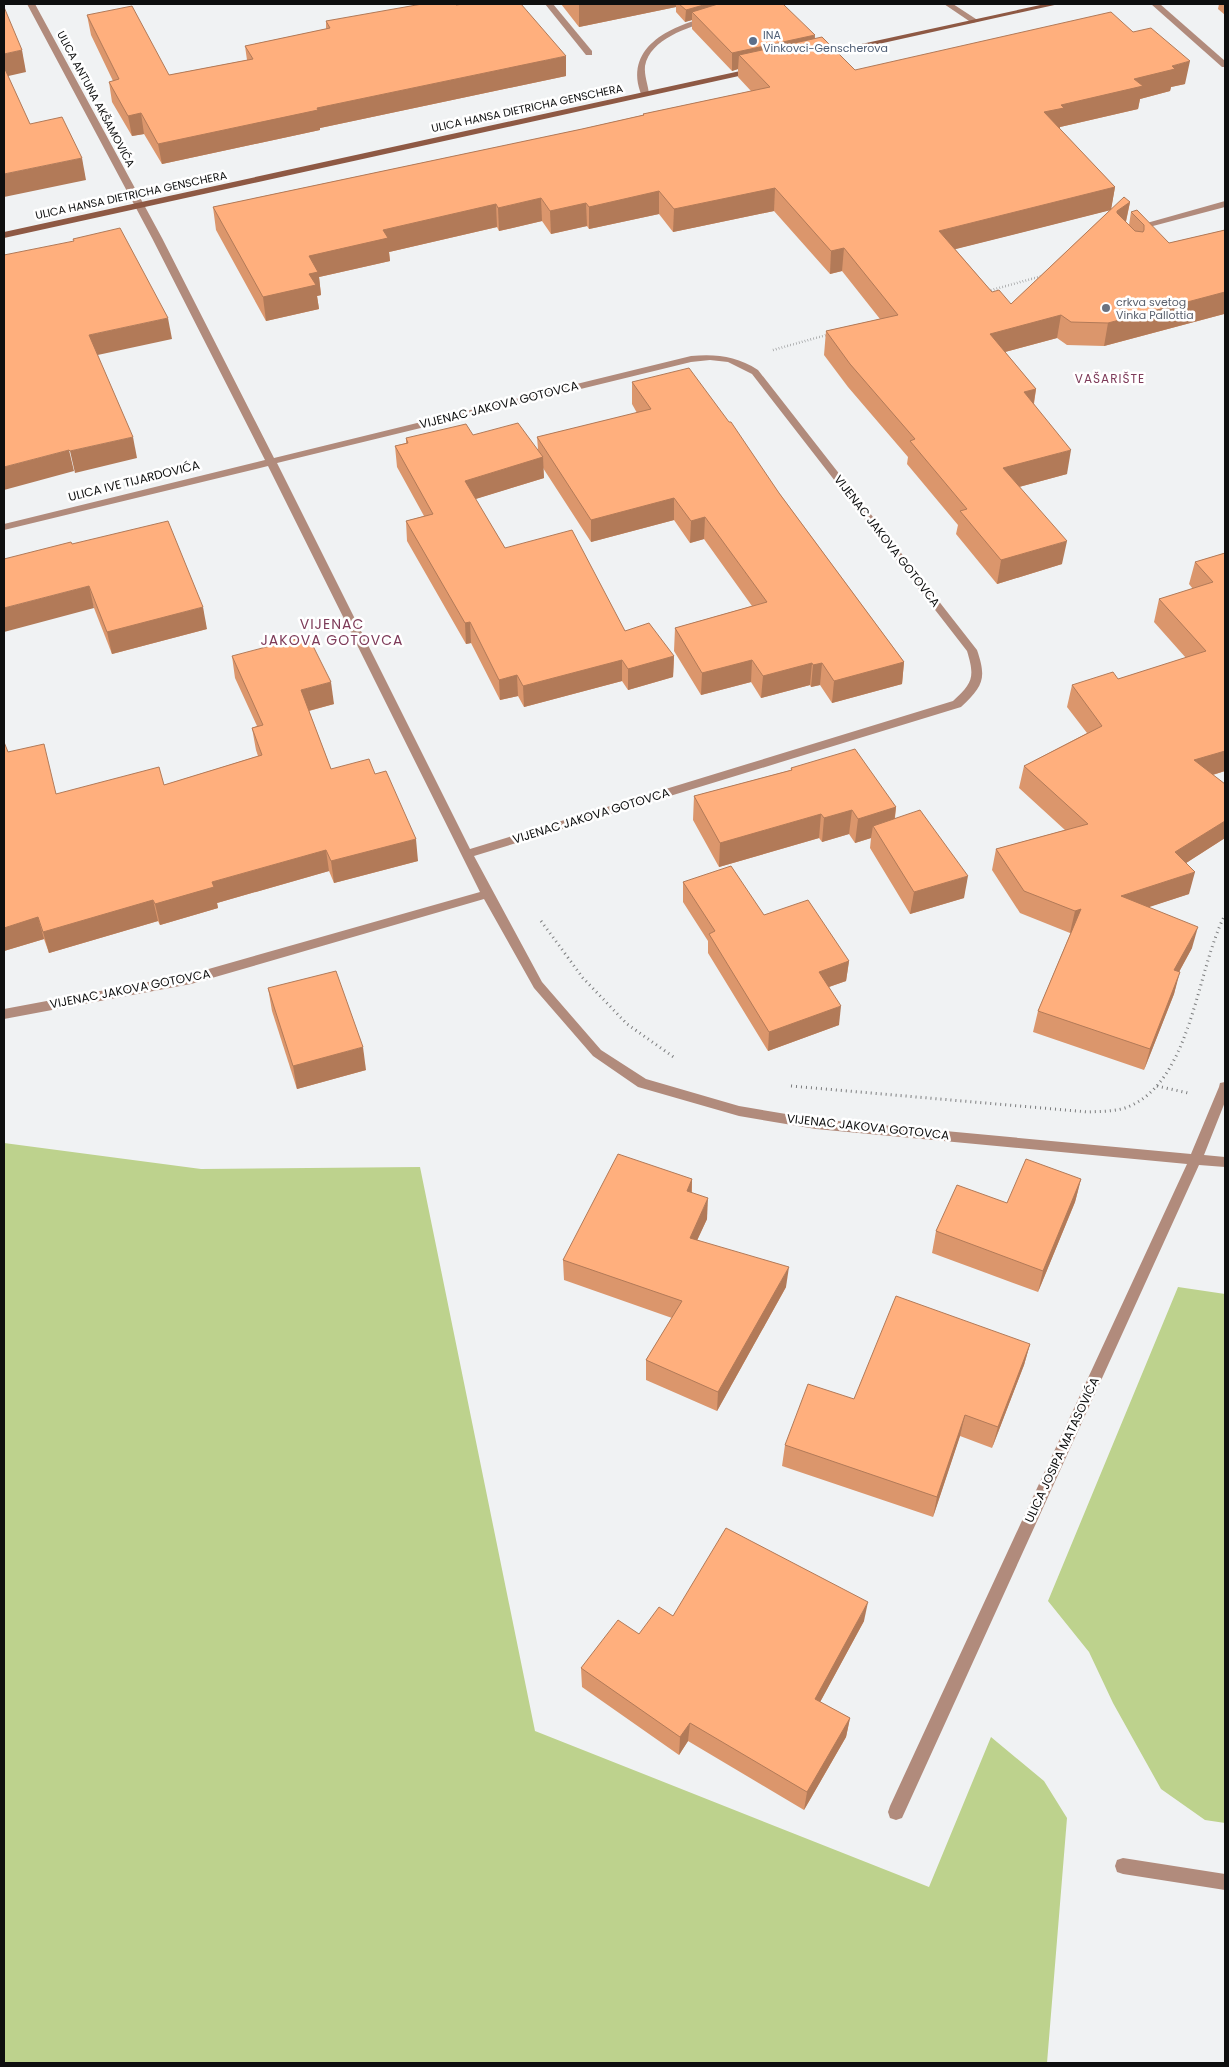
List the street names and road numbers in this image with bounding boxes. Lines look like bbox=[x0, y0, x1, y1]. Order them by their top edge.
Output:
street label: ULICA ANTUNA AKŠAMOVIĆA bbox=[53, 28, 139, 171]
street label: ULICA HANSA DIETRICHA GENSCHERA bbox=[430, 80, 625, 136]
street label: ULICA HANSA DIETRICHA GENSCHERA bbox=[34, 167, 229, 223]
street label: VIJENAC JAKOVA GOTOVCA bbox=[418, 377, 580, 433]
street label: ULICA IVE TIJARDOVIĆA bbox=[66, 456, 201, 505]
street label: VIJENAC JAKOVA GOTOVCA bbox=[830, 471, 944, 610]
street label: VIJENAC JAKOVA GOTOVCA bbox=[510, 784, 671, 848]
street label: VIJENAC JAKOVA GOTOVCA bbox=[48, 965, 212, 1012]
street label: VIJENAC JAKOVA GOTOVCA bbox=[786, 1110, 950, 1143]
street label: ULICA JOSIPA MATASOVIĆA bbox=[1020, 1374, 1103, 1525]

